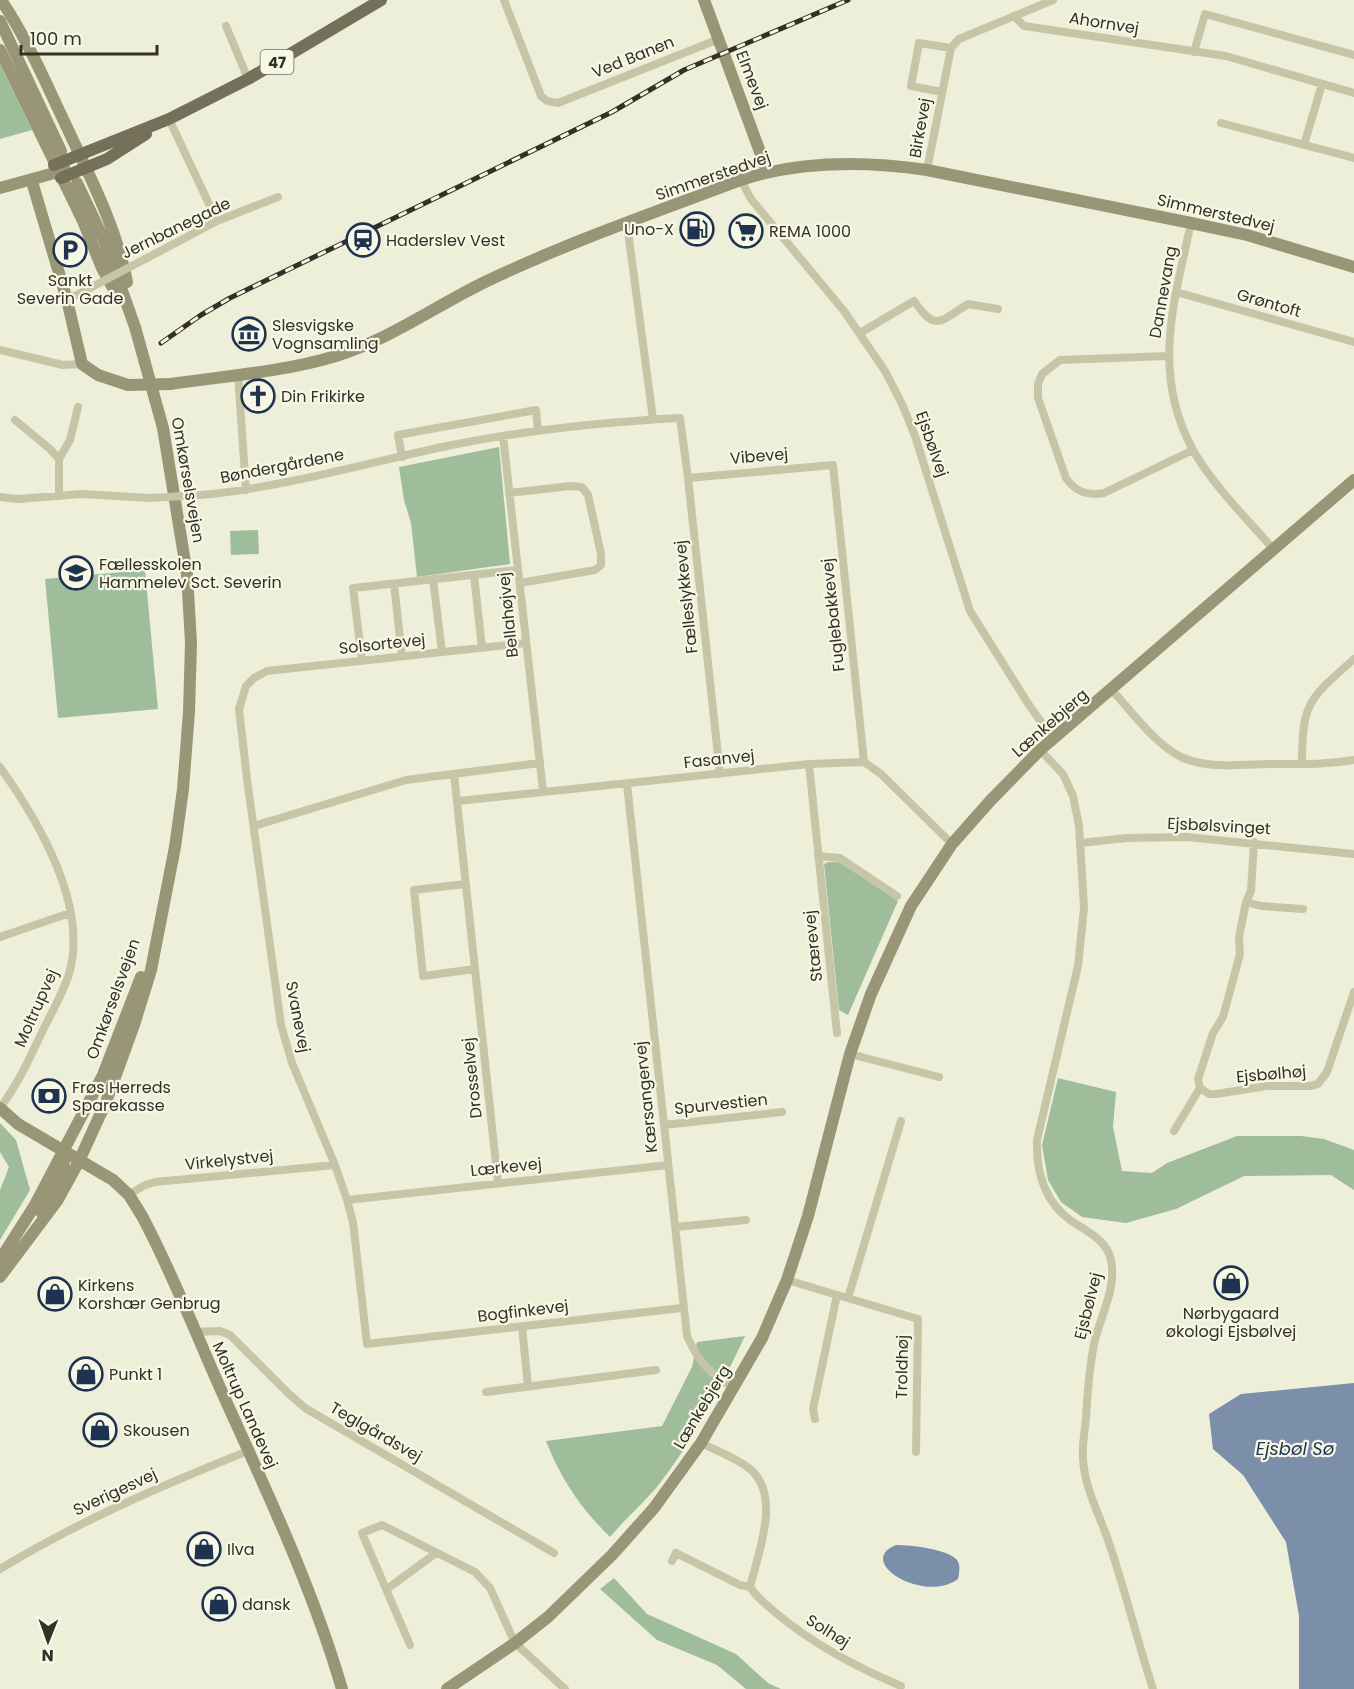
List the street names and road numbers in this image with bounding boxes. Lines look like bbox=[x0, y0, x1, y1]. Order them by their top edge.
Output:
street label: Ahornvej bbox=[1067, 6, 1141, 40]
street label: Ved Banen bbox=[588, 30, 678, 84]
street label: Elmevej bbox=[730, 47, 774, 113]
road number: 47 bbox=[260, 50, 294, 74]
street label: Birkevej bbox=[903, 96, 937, 160]
street label: Simmerstedvej bbox=[653, 146, 773, 206]
street label: Simmerstedvej bbox=[1155, 188, 1277, 238]
street label: Jernbanegade bbox=[118, 192, 234, 264]
street label: Dannevang bbox=[1144, 244, 1182, 340]
street label: Grøntoft bbox=[1234, 283, 1304, 323]
street label: Ejsbølvej bbox=[910, 408, 954, 480]
street label: Omkørselsvejen bbox=[166, 415, 210, 545]
street label: Vibevej bbox=[729, 442, 789, 470]
street label: Bøndergårdene bbox=[218, 443, 346, 489]
street label: Fælleslykkevej bbox=[669, 539, 703, 655]
street label: Fuglebakkevej bbox=[816, 557, 850, 673]
street label: Bellahøjvej bbox=[492, 571, 524, 659]
street label: Solsortevej bbox=[338, 628, 426, 660]
street label: Lænkebjerg bbox=[1007, 683, 1093, 763]
street label: Fasanvej bbox=[682, 744, 756, 774]
street label: Ejsbølsvinget bbox=[1167, 812, 1271, 840]
street label: Stærevej bbox=[798, 909, 828, 983]
street label: Omkørselsvejen bbox=[80, 935, 146, 1063]
street label: Moltrupvej bbox=[8, 965, 64, 1051]
street label: Svanevej bbox=[280, 979, 316, 1055]
street label: Drosselvej bbox=[456, 1037, 488, 1119]
street label: Kærsangervej bbox=[629, 1040, 663, 1154]
street label: Ejsbølhøj bbox=[1235, 1059, 1307, 1089]
street label: Spurvestien bbox=[673, 1088, 769, 1120]
street label: Virkelystvej bbox=[184, 1144, 274, 1176]
street label: Lærkevej bbox=[469, 1152, 543, 1182]
street label: Ejsbølvej bbox=[1069, 1270, 1107, 1342]
street label: Bogfinkevej bbox=[476, 1294, 570, 1328]
street label: Troldhøj bbox=[890, 1335, 914, 1399]
street label: Moltrup Landevej bbox=[207, 1338, 283, 1472]
street label: Lænkebjerg bbox=[668, 1361, 736, 1453]
street label: Teglgårdsvej bbox=[326, 1396, 426, 1468]
street label: Sverigesvej bbox=[69, 1463, 161, 1521]
street label: Solhøj bbox=[802, 1609, 854, 1653]

